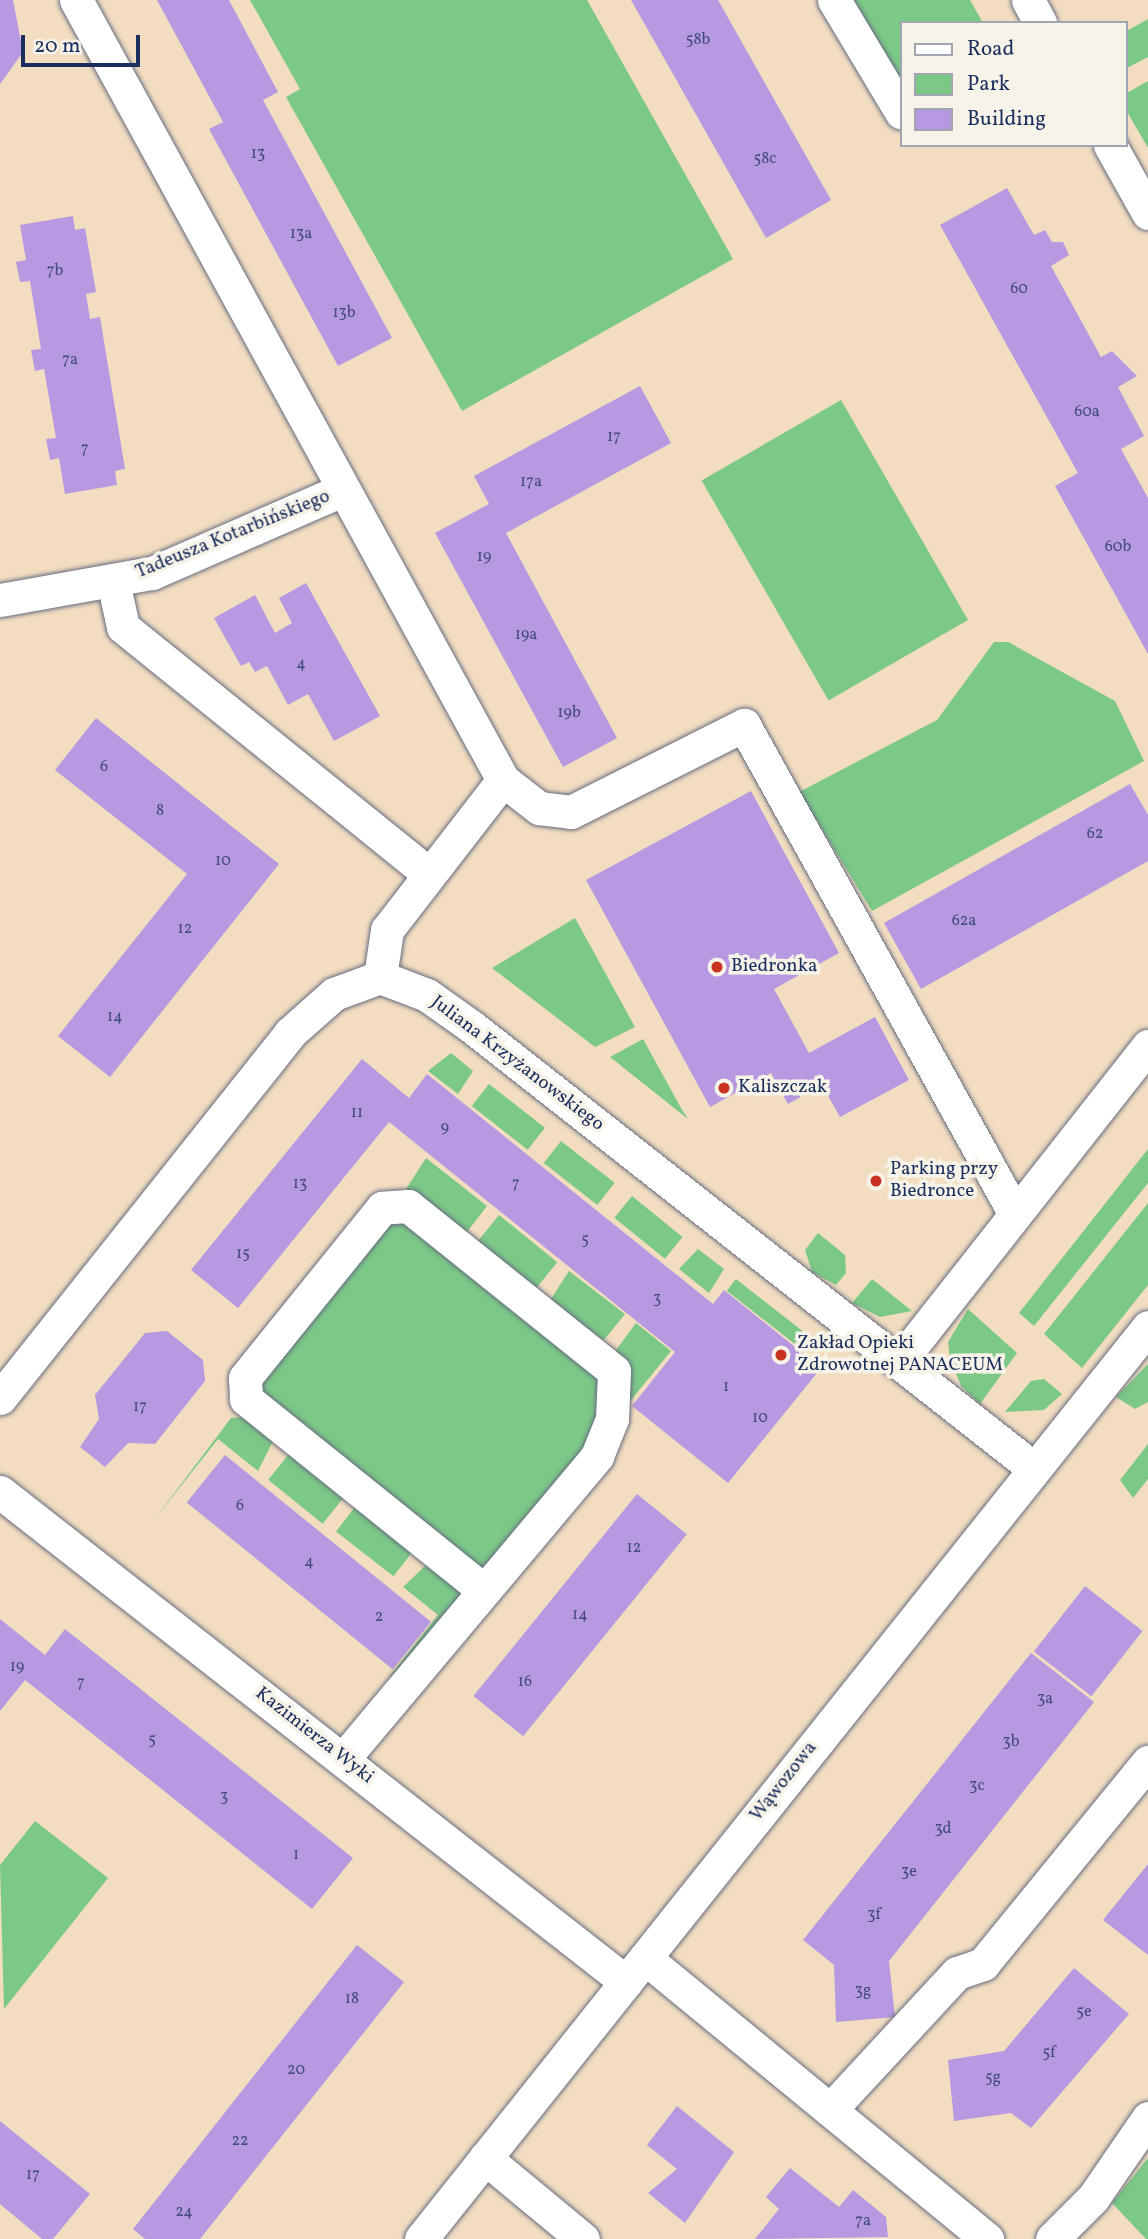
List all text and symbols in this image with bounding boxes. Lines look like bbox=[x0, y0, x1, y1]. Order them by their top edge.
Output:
scale bar bbox=[24, 21, 144, 65]
legend bbox=[900, 21, 1127, 147]
house number: 58b bbox=[686, 30, 710, 50]
text: 20 m bbox=[34, 32, 80, 61]
text: Road bbox=[967, 35, 1014, 64]
text: Park bbox=[967, 70, 1010, 99]
text: Building bbox=[967, 105, 1046, 134]
house number: 13 bbox=[251, 144, 265, 164]
house number: 58c bbox=[754, 149, 776, 169]
house number: 13a bbox=[290, 224, 312, 244]
house number: 7b bbox=[47, 261, 63, 281]
house number: 60 bbox=[1010, 279, 1028, 299]
house number: 13b bbox=[332, 303, 356, 323]
house number: 7a bbox=[62, 350, 78, 370]
house number: 60a bbox=[1074, 402, 1100, 422]
house number: 17 bbox=[607, 427, 621, 447]
house number: 7 bbox=[81, 439, 89, 459]
house number: 17a bbox=[520, 472, 542, 492]
street label: Tadeusza Kotarbińskiego bbox=[132, 486, 334, 584]
house number: 60b bbox=[1105, 537, 1131, 557]
house number: 19 bbox=[477, 547, 491, 567]
house number: 19a bbox=[515, 625, 537, 645]
house number: 4 bbox=[296, 654, 306, 674]
house number: 19b bbox=[557, 703, 581, 723]
house number: 6 bbox=[100, 757, 108, 777]
house number: 8 bbox=[156, 801, 164, 821]
house number: 62 bbox=[1087, 824, 1103, 844]
house number: 10 bbox=[215, 851, 231, 871]
house number: 62a bbox=[952, 911, 976, 931]
house number: 12 bbox=[178, 919, 192, 939]
place label: Biedronka bbox=[731, 956, 818, 978]
marker: Biedronka bbox=[709, 959, 725, 975]
street label: Juliana Krzyżanowskiego bbox=[426, 991, 608, 1137]
house number: 14 bbox=[107, 1007, 123, 1027]
place label: Kaliszczak bbox=[738, 1077, 827, 1099]
marker: Kaliszczak bbox=[716, 1080, 732, 1096]
house number: 11 bbox=[351, 1103, 363, 1123]
house number: 9 bbox=[441, 1118, 449, 1138]
place label: Parking przy Biedronce bbox=[890, 1159, 998, 1203]
marker: Parking przy Biedronce bbox=[868, 1173, 884, 1189]
house number: 13 bbox=[293, 1174, 307, 1194]
house number: 7 bbox=[512, 1174, 520, 1194]
house number: 5 bbox=[581, 1230, 589, 1250]
house number: 15 bbox=[236, 1244, 250, 1264]
house number: 3 bbox=[653, 1289, 661, 1309]
place label: Zakład Opieki Zdrowotnej PANACEUM bbox=[797, 1333, 1003, 1377]
marker: Zakład Opieki Zdrowotnej PANACEUM bbox=[771, 1345, 791, 1365]
house number: 1 bbox=[723, 1377, 729, 1397]
house number: 17 bbox=[133, 1397, 147, 1417]
house number: 10 bbox=[752, 1408, 768, 1428]
house number: 6 bbox=[236, 1496, 244, 1516]
house number: 12 bbox=[627, 1538, 641, 1558]
house number: 4 bbox=[304, 1552, 314, 1572]
house number: 14 bbox=[572, 1605, 588, 1625]
house number: 2 bbox=[375, 1607, 383, 1627]
house number: 19 bbox=[10, 1657, 24, 1677]
house number: 16 bbox=[518, 1672, 532, 1692]
house number: 7 bbox=[77, 1673, 85, 1693]
street label: Kazimierza Wyki bbox=[250, 1683, 378, 1789]
house number: 3a bbox=[1037, 1689, 1053, 1709]
house number: 5 bbox=[148, 1730, 156, 1750]
house number: 3b bbox=[1003, 1732, 1019, 1752]
street label: Wąwozowa bbox=[746, 1738, 822, 1826]
house number: 3c bbox=[969, 1776, 985, 1796]
house number: 3 bbox=[220, 1787, 228, 1807]
house number: 3d bbox=[934, 1819, 952, 1839]
house number: 1 bbox=[293, 1845, 299, 1865]
house number: 3e bbox=[901, 1862, 917, 1882]
house number: 3f bbox=[867, 1905, 881, 1925]
house number: 3g bbox=[855, 1981, 871, 2001]
house number: 18 bbox=[345, 1989, 359, 2009]
house number: 5e bbox=[1076, 2002, 1092, 2022]
house number: 5f bbox=[1042, 2043, 1056, 2063]
house number: 20 bbox=[287, 2060, 305, 2080]
house number: 5g bbox=[985, 2068, 1001, 2088]
house number: 22 bbox=[231, 2131, 249, 2151]
house number: 17 bbox=[26, 2165, 40, 2185]
house number: 24 bbox=[175, 2202, 193, 2222]
house number: 7a bbox=[855, 2211, 871, 2231]

